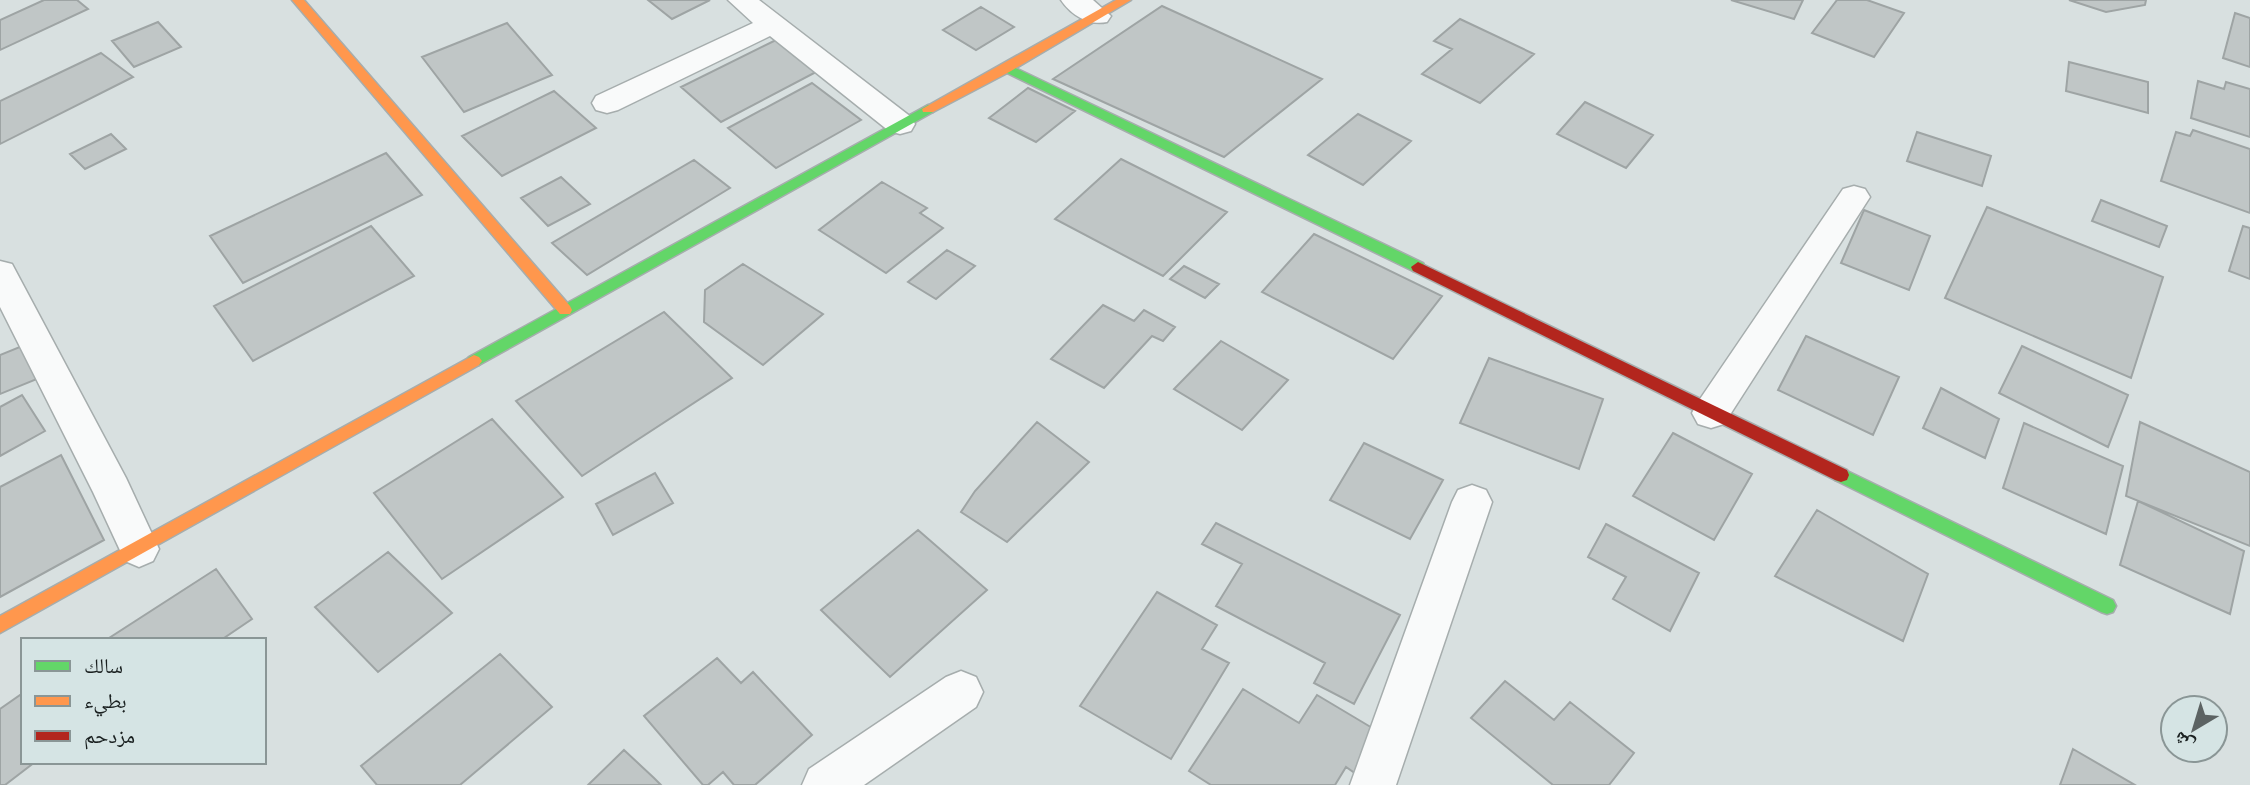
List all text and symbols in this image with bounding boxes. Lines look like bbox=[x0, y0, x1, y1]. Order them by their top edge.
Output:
legend bbox=[21, 638, 266, 764]
text: سالك bbox=[84, 651, 123, 679]
text: بطيء bbox=[84, 686, 127, 717]
north arrow bbox=[2159, 694, 2229, 764]
text: مزدحم bbox=[84, 721, 135, 750]
text: ش bbox=[2168, 726, 2199, 759]

